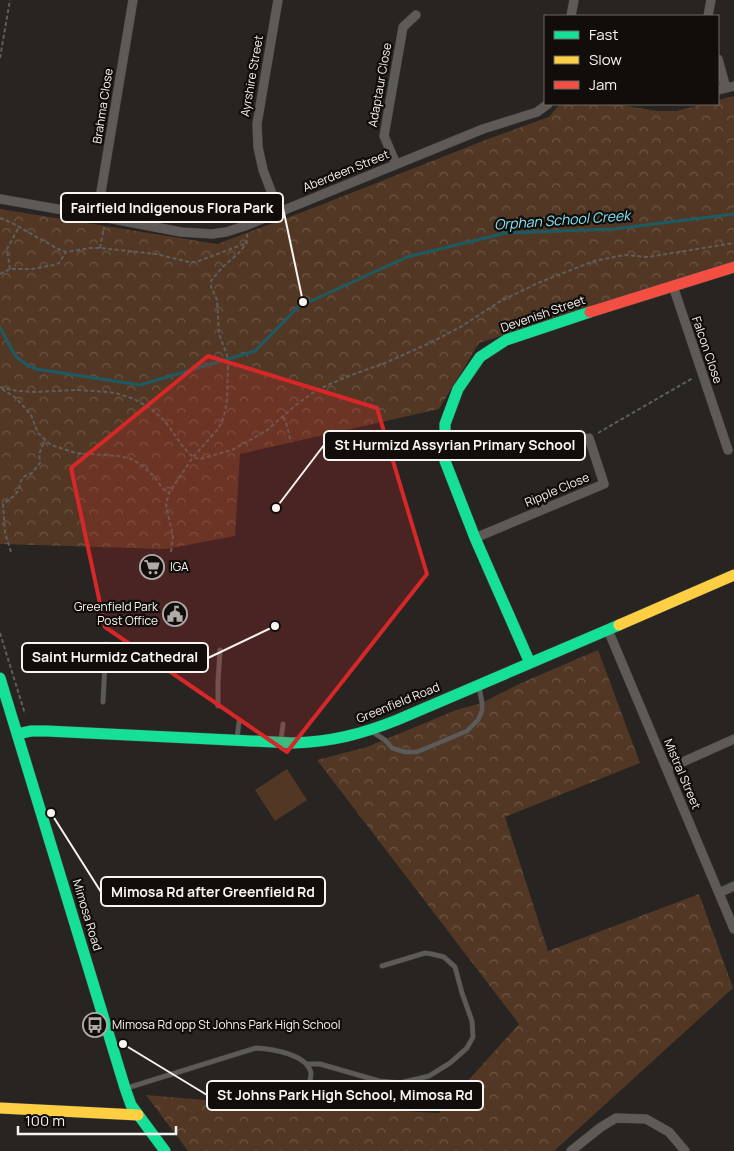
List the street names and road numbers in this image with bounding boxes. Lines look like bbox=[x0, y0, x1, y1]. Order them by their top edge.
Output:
street label: Ayrshire Street bbox=[236, 34, 267, 118]
street label: Adaptaur Close bbox=[364, 41, 395, 129]
street label: Brahma Close bbox=[88, 67, 117, 145]
street label: Aberdeen Street bbox=[300, 145, 392, 196]
street label: Devenish Street bbox=[498, 291, 588, 336]
street label: Falcon Close bbox=[688, 314, 727, 386]
street label: Ripple Close bbox=[522, 468, 592, 511]
street label: Greenfield Road bbox=[354, 678, 442, 727]
street label: Mistral Street bbox=[660, 736, 705, 812]
street label: Mimosa Road bbox=[69, 877, 106, 953]

